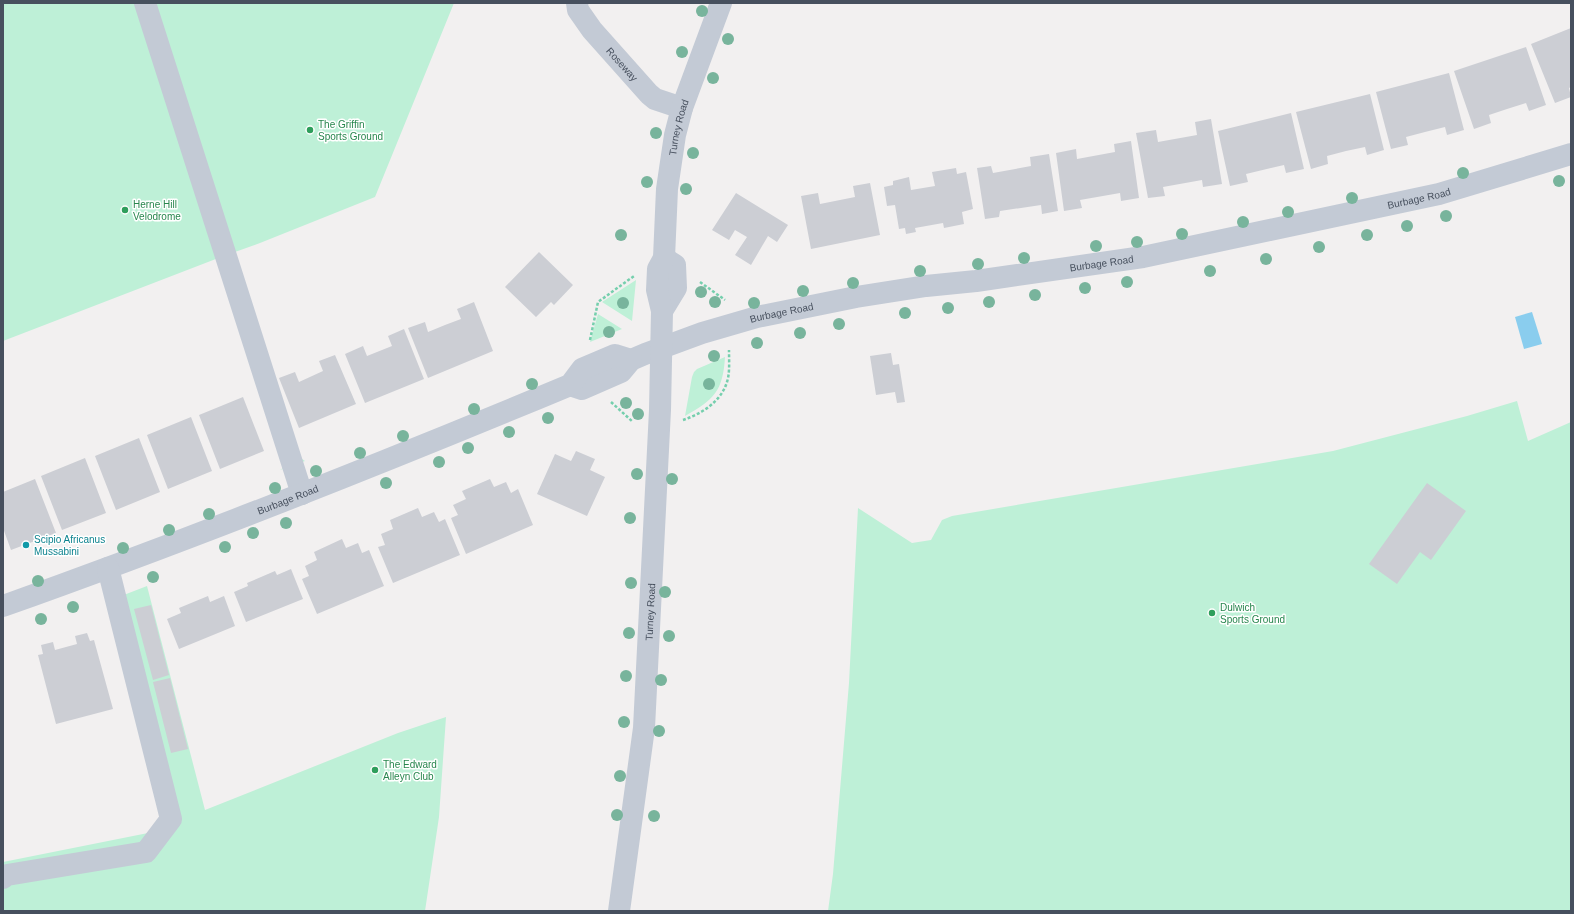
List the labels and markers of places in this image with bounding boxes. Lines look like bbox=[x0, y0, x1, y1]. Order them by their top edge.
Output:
place label: The Griffin Sports Ground bbox=[318, 119, 383, 142]
marker: The Griffin Sports Ground bbox=[305, 125, 315, 135]
place label: Herne Hill Velodrome bbox=[133, 199, 181, 222]
marker: Herne Hill Velodrome bbox=[120, 205, 130, 215]
place label: Scipio Africanus Mussabini bbox=[34, 534, 105, 557]
marker: Scipio Africanus Mussabini bbox=[21, 540, 31, 550]
place label: Dulwich Sports Ground bbox=[1220, 602, 1285, 625]
marker: Dulwich Sports Ground bbox=[1207, 608, 1217, 618]
place label: The Edward Alleyn Club bbox=[383, 759, 437, 782]
marker: The Edward Alleyn Club bbox=[370, 765, 380, 775]

